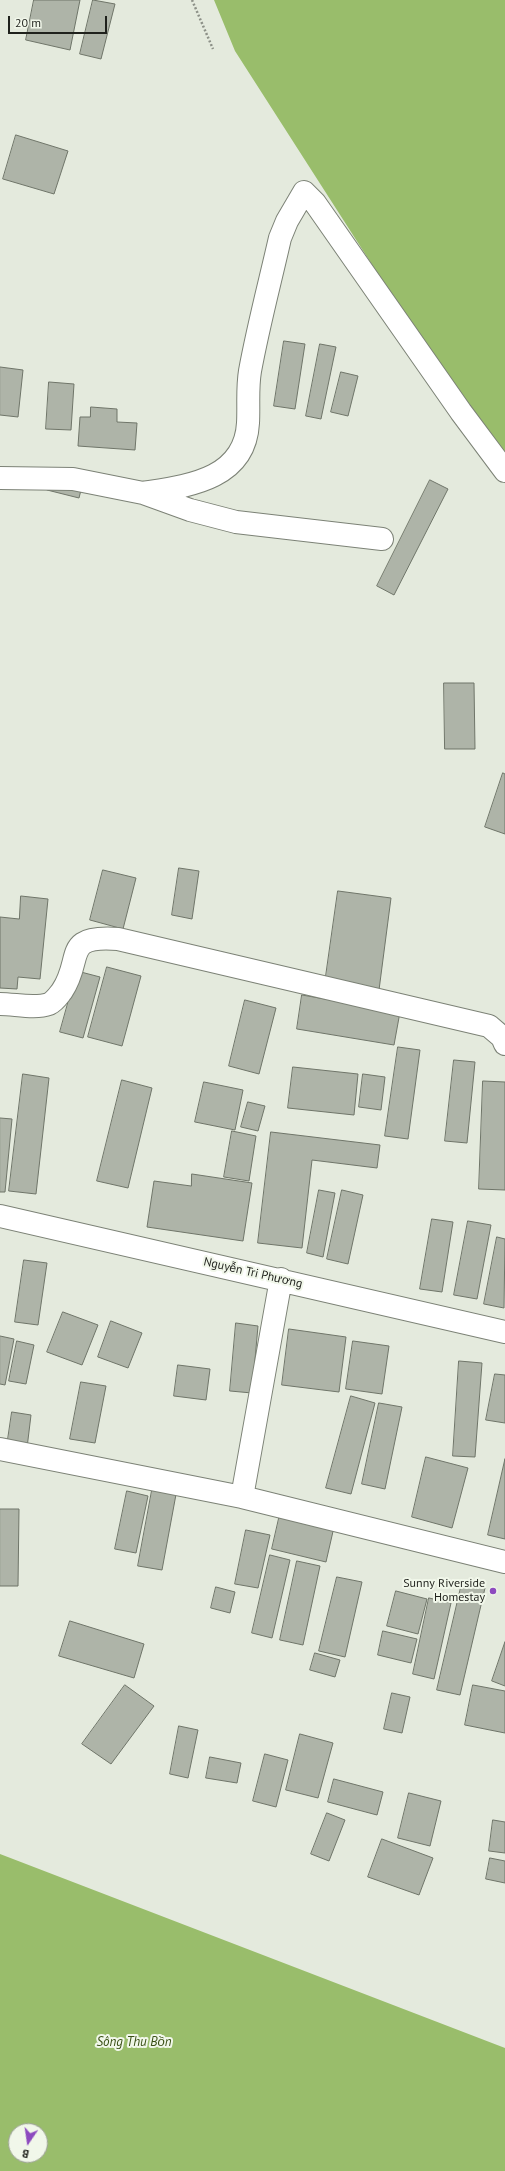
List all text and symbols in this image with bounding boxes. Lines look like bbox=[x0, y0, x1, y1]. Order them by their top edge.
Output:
scale bar bbox=[10, 8, 109, 34]
text: 20 m bbox=[15, 15, 41, 30]
street label: Nguyễn Tri Phương bbox=[202, 1255, 304, 1291]
place label: Sunny Riverside Homestay bbox=[403, 1577, 485, 1605]
marker: Sunny Riverside Homestay bbox=[488, 1586, 498, 1596]
water label: Sông Thu Bồn bbox=[97, 2034, 171, 2050]
north arrow bbox=[8, 2123, 48, 2163]
text: B bbox=[21, 2146, 30, 2161]

